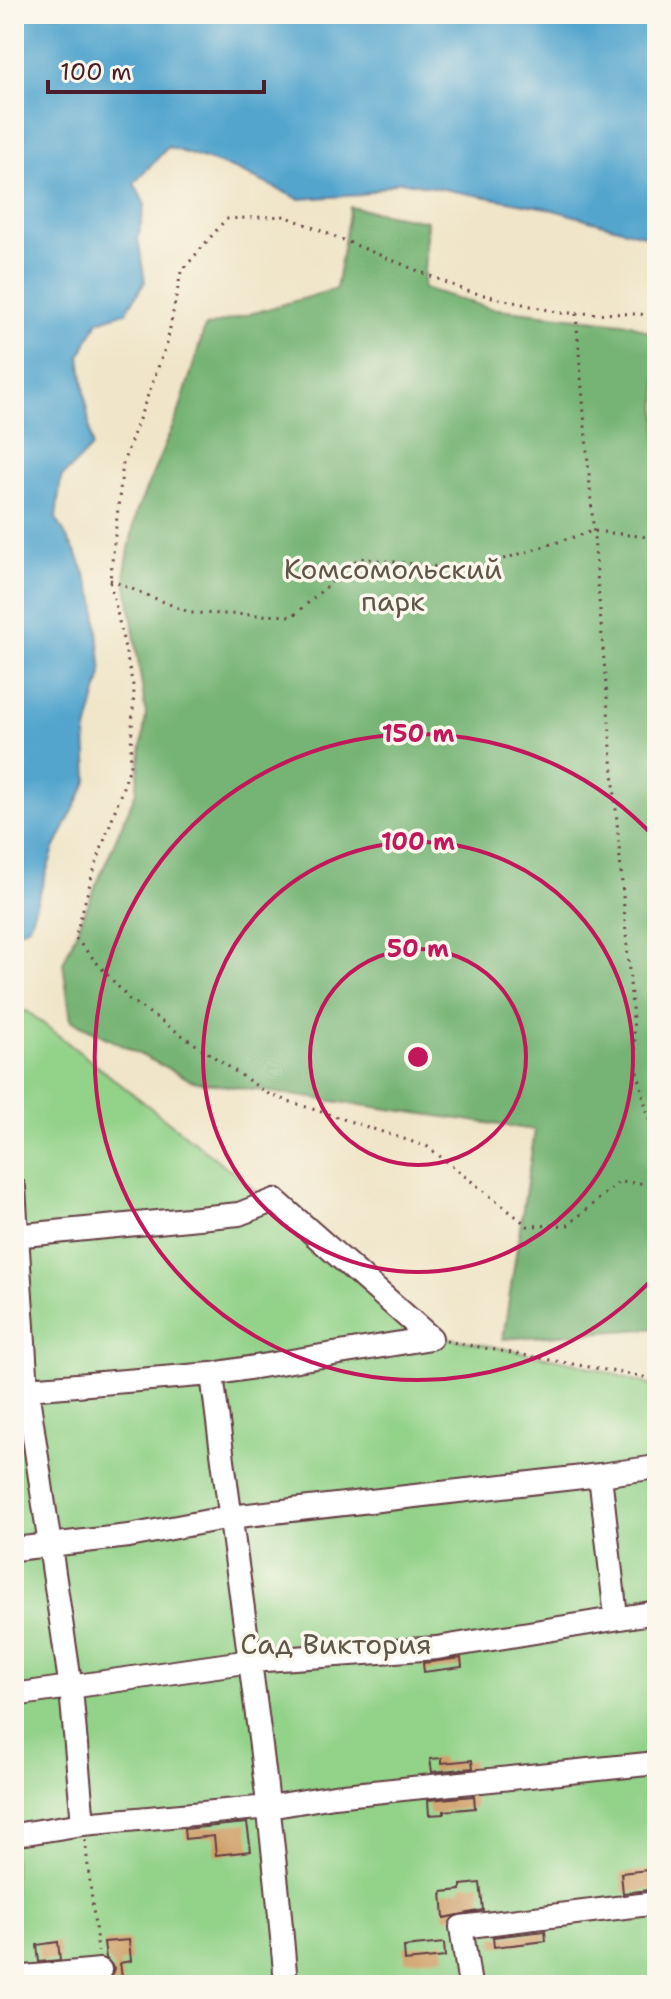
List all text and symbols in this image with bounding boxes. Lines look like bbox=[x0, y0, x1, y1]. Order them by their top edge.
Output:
scale bar bbox=[48, 44, 264, 94]
text: 100 m bbox=[60, 56, 132, 88]
park label: Комсомольский парк bbox=[284, 550, 502, 620]
text: 150 m bbox=[382, 718, 454, 750]
text: 100 m bbox=[381, 826, 455, 858]
text: 50 m bbox=[387, 933, 449, 965]
centre of rings bbox=[404, 1043, 432, 1071]
park label: Сад Виктория bbox=[240, 1625, 432, 1663]

